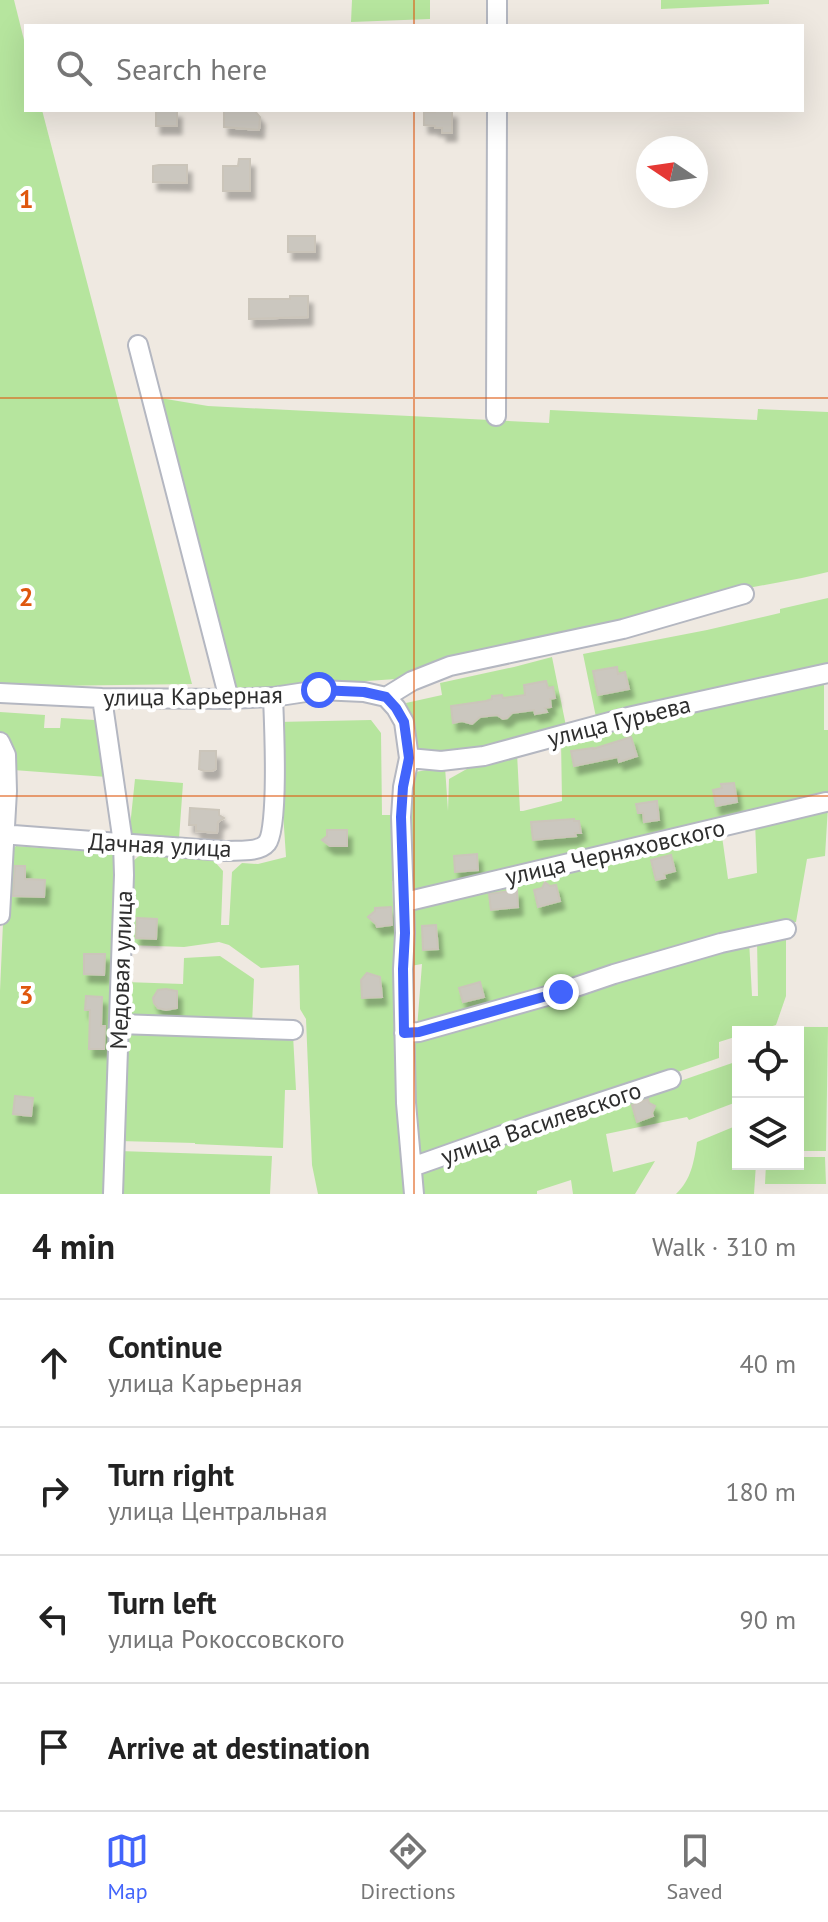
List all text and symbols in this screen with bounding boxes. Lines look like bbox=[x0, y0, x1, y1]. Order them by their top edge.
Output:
search box bbox=[24, 24, 804, 112]
icon: search bbox=[52, 46, 96, 90]
text: Search here bbox=[116, 49, 267, 88]
north arrow bbox=[636, 136, 708, 208]
text: 1 bbox=[19, 182, 33, 215]
text: 2 bbox=[19, 580, 33, 613]
route start bbox=[301, 672, 337, 708]
street label: улица Карьерная bbox=[103, 679, 283, 713]
street label: улица Гурьева bbox=[544, 688, 694, 754]
street label: улица Черняховского bbox=[502, 812, 728, 892]
street label: Дачная улица bbox=[88, 826, 232, 864]
street label: Медовая улица bbox=[103, 890, 139, 1050]
route end bbox=[543, 974, 579, 1010]
text: 3 bbox=[19, 978, 33, 1011]
map controls bbox=[732, 1026, 804, 1170]
button: locate bbox=[732, 1026, 804, 1098]
street label: улица Василевского bbox=[437, 1074, 645, 1172]
button: layers bbox=[732, 1098, 804, 1170]
text: 4 min bbox=[32, 1224, 115, 1268]
text: Walk · 310 m bbox=[652, 1230, 796, 1263]
text: Continue bbox=[108, 1327, 222, 1366]
icon: ahead bbox=[32, 1341, 76, 1385]
text: 40 m bbox=[740, 1347, 796, 1380]
text: улица Карьерная bbox=[108, 1366, 302, 1399]
text: Turn right bbox=[108, 1455, 234, 1494]
icon: right bbox=[32, 1469, 76, 1513]
text: 180 m bbox=[725, 1475, 796, 1508]
text: улица Центральная bbox=[108, 1494, 327, 1527]
text: Turn left bbox=[108, 1583, 216, 1622]
icon: left bbox=[32, 1597, 76, 1641]
text: 90 m bbox=[740, 1603, 796, 1636]
text: улица Рокоссовского bbox=[108, 1622, 345, 1655]
icon: arrive bbox=[32, 1725, 76, 1769]
text: Arrive at destination bbox=[108, 1728, 370, 1767]
tab: Map bbox=[105, 1829, 149, 1905]
tab: Directions bbox=[360, 1829, 456, 1905]
tab: Saved bbox=[667, 1829, 722, 1905]

